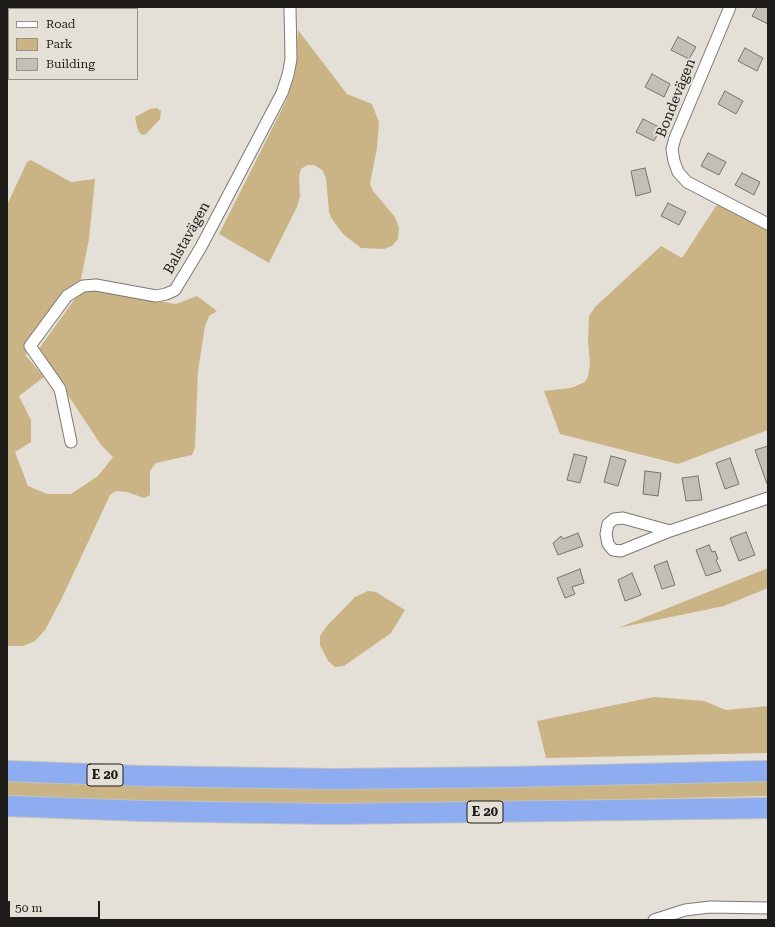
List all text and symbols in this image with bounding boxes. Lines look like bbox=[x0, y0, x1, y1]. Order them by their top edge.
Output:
legend bbox=[8, 8, 138, 80]
text: Road bbox=[46, 17, 75, 31]
text: Park bbox=[46, 37, 72, 51]
street label: Bondevägen bbox=[653, 56, 699, 140]
text: Building bbox=[46, 57, 95, 71]
street label: Balstavägen bbox=[160, 199, 214, 277]
road number: E 20 bbox=[87, 764, 123, 786]
road number: E 20 bbox=[467, 801, 503, 823]
scale bar bbox=[10, 893, 102, 919]
text: 50 m bbox=[15, 901, 42, 915]

